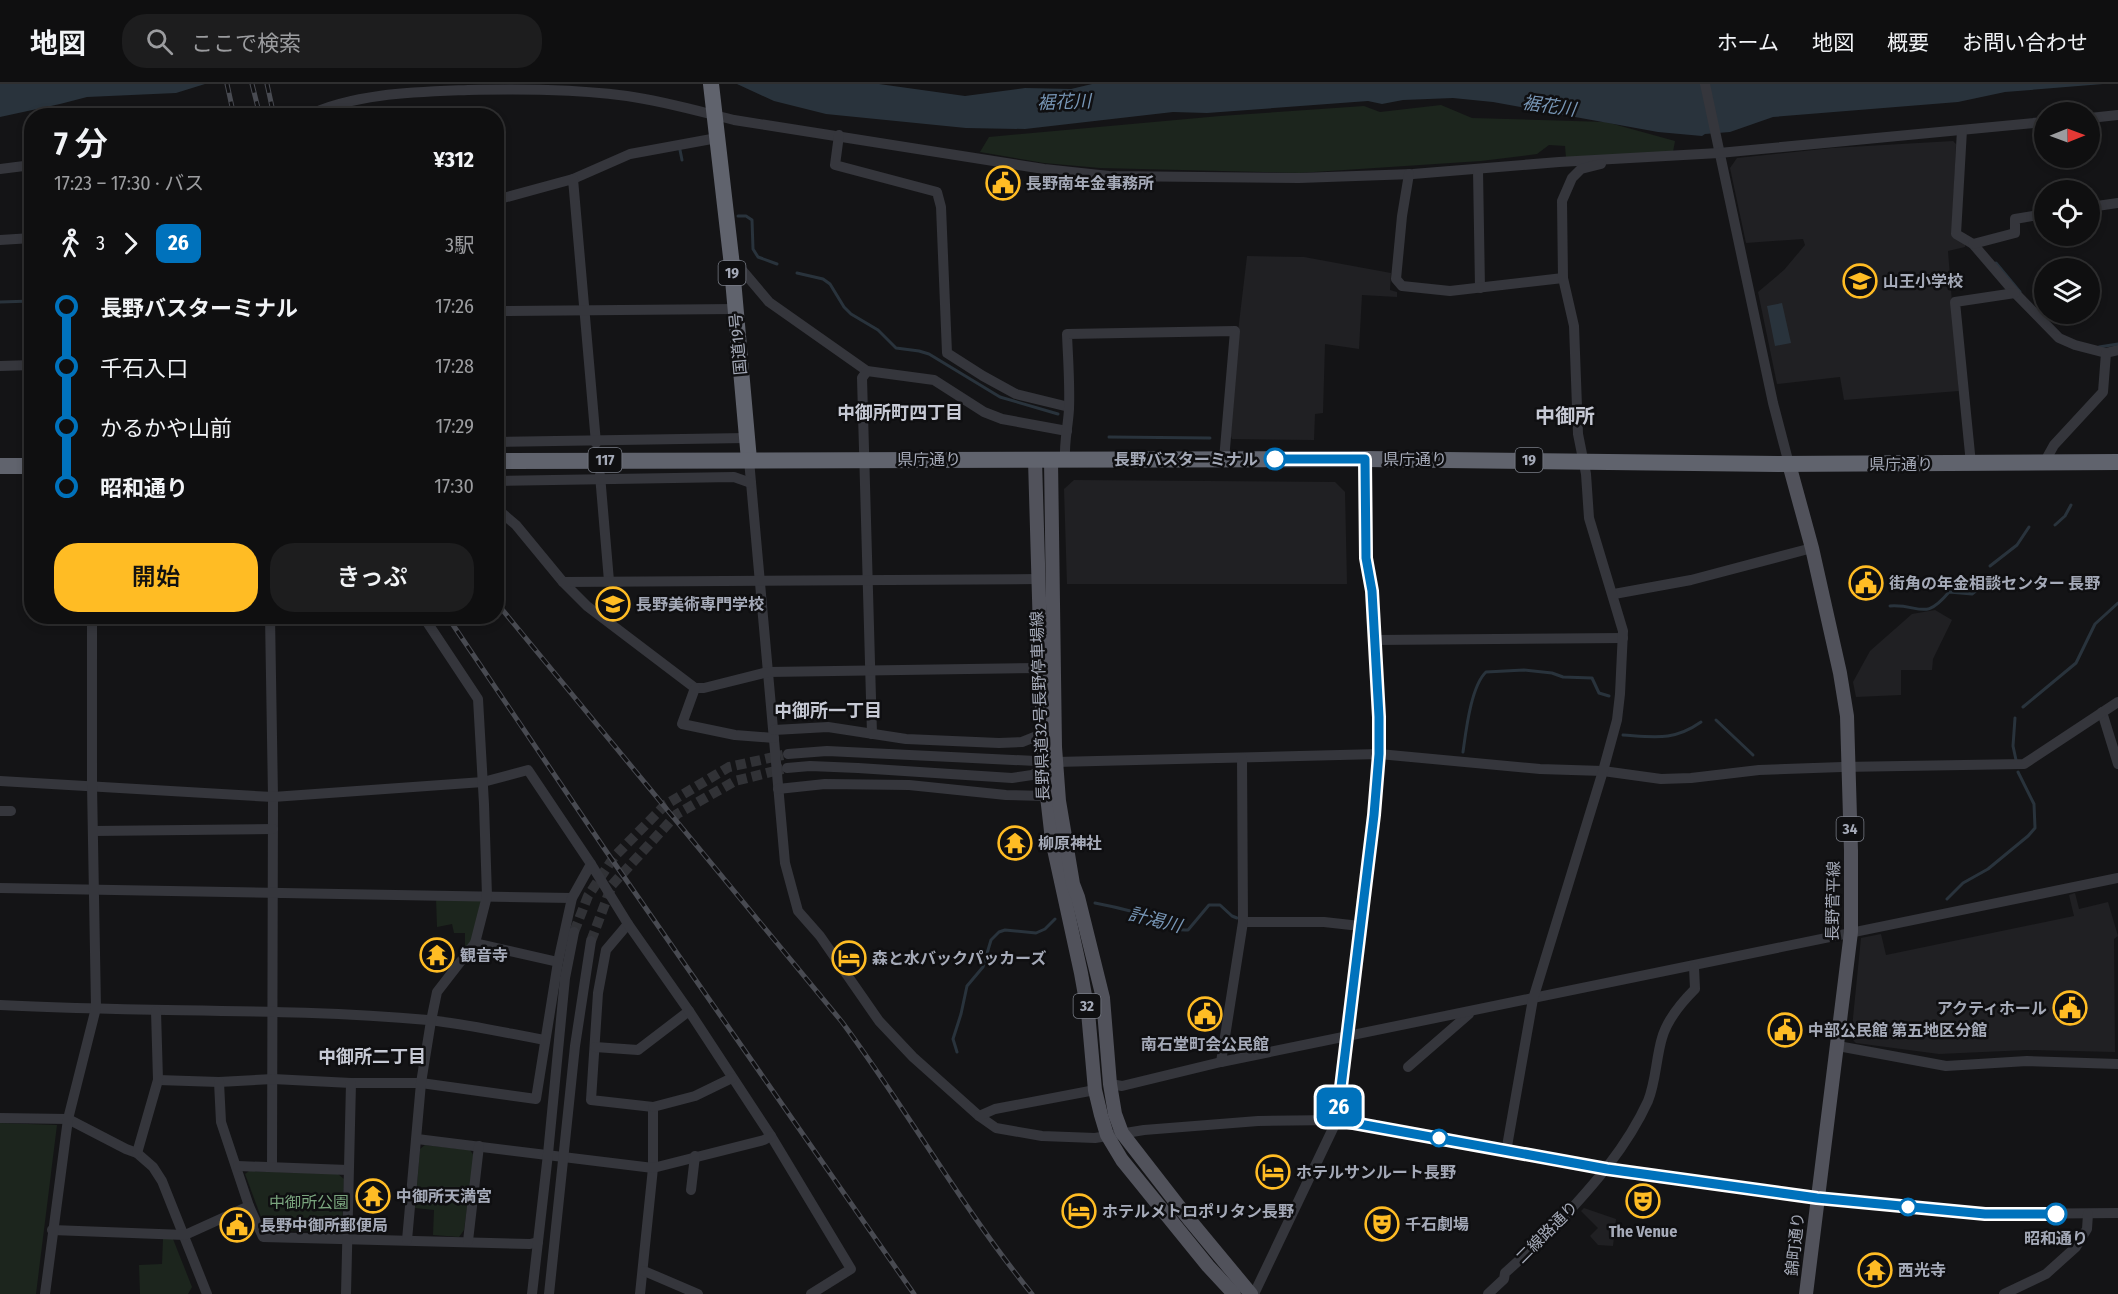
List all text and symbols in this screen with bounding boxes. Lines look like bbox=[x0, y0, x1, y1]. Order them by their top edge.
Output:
search box bbox=[122, 14, 542, 68]
icon: search bbox=[143, 25, 176, 58]
text: 地図 bbox=[30, 27, 86, 60]
text: ここで検索 bbox=[191, 30, 301, 57]
text: ホーム bbox=[1717, 30, 1779, 56]
text: 地図 bbox=[1812, 30, 1854, 56]
text: 概要 bbox=[1887, 30, 1929, 56]
text: お問い合わせ bbox=[1962, 30, 2088, 56]
water label: 裾花川 bbox=[1037, 90, 1093, 114]
water label: 裾花川 bbox=[1521, 91, 1579, 121]
north arrow bbox=[2034, 102, 2100, 168]
map controls bbox=[2034, 102, 2100, 324]
text: 7 分 bbox=[54, 124, 108, 164]
text: ¥312 bbox=[433, 146, 474, 173]
public building icon: 長野南年金事務所 bbox=[985, 165, 1021, 201]
text: 17:23 – 17:30 · バス bbox=[54, 171, 204, 195]
place label: 長野南年金事務所 bbox=[1026, 174, 1154, 193]
button: locate bbox=[2034, 180, 2100, 246]
icon: walk bbox=[54, 227, 87, 260]
icon: forward bbox=[114, 227, 147, 260]
text: 26 bbox=[168, 230, 189, 256]
text: 3 bbox=[96, 231, 105, 255]
text: 3駅 bbox=[445, 233, 474, 257]
button: layers bbox=[2034, 258, 2100, 324]
road number: 19 bbox=[718, 261, 746, 285]
school or university icon: 山王小学校 bbox=[1842, 263, 1878, 299]
place label: 山王小学校 bbox=[1883, 272, 1963, 291]
text: 17:26 bbox=[435, 294, 474, 318]
text: 長野バスターミナル bbox=[100, 295, 298, 322]
street label: 国道19号 bbox=[726, 312, 750, 376]
text: 17:28 bbox=[435, 354, 474, 378]
text: 千石入口 bbox=[100, 355, 188, 382]
district label: 中御所町四丁目 bbox=[837, 402, 963, 424]
district label: 中御所 bbox=[1535, 404, 1595, 428]
text: 17:29 bbox=[435, 414, 474, 438]
text: かるかや山前 bbox=[100, 415, 232, 442]
road number: 117 bbox=[588, 448, 622, 472]
marker: 長野バスターミナル bbox=[1264, 448, 1286, 470]
road number: 19 bbox=[1516, 448, 1543, 472]
street label: 県庁通り bbox=[897, 450, 961, 469]
place label: 長野バスターミナル bbox=[1114, 450, 1258, 469]
street label: 県庁通り bbox=[1383, 450, 1447, 469]
street label: 県庁通り bbox=[1869, 455, 1933, 474]
text: 17:30 bbox=[434, 474, 474, 498]
text: 昭和通り bbox=[100, 475, 188, 502]
button: 開始 bbox=[54, 543, 258, 612]
button: きっぷ bbox=[270, 543, 474, 612]
public building icon: 街角の年金相談センター 長野 bbox=[1848, 565, 1884, 601]
place label: 街角の年金相談センター 長野 bbox=[1889, 574, 2100, 593]
school or university icon: 長野美術専門学校 bbox=[595, 586, 631, 622]
place label: 長野美術専門学校 bbox=[636, 595, 764, 614]
street label: 長野県道32号長野停車場線 bbox=[1027, 611, 1053, 801]
district label: 中御所一丁目 bbox=[774, 700, 882, 722]
road number: 34 bbox=[1836, 817, 1864, 841]
temple icon: 柳原神社 bbox=[997, 825, 1033, 861]
place label: 柳原神社 bbox=[1038, 834, 1102, 853]
street label: 長野菅平線 bbox=[1823, 861, 1843, 941]
water label: 計渇川 bbox=[1126, 903, 1186, 938]
temple icon: 観音寺 bbox=[419, 937, 455, 973]
hotel icon: 森と水バックパッカーズ bbox=[831, 940, 867, 976]
place label: 観音寺 bbox=[460, 946, 508, 965]
place label: 森と水バックパッカーズ bbox=[872, 949, 1046, 968]
public building icon: アクティホール bbox=[2052, 990, 2088, 1026]
road number: 32 bbox=[1074, 994, 1100, 1018]
public building icon: 南石堂町会公民館 bbox=[1187, 996, 1223, 1032]
place label: アクティホール bbox=[1937, 999, 2047, 1018]
public building icon: 中部公民館 第五地区分館 bbox=[1767, 1012, 1803, 1048]
place label: 中部公民館 第五地区分館 bbox=[1808, 1021, 1987, 1040]
place label: 南石堂町会公民館 bbox=[1141, 1035, 1269, 1054]
district label: 中御所二丁目 bbox=[318, 1046, 426, 1068]
line badge: 26 bbox=[1312, 1088, 1366, 1126]
text: 26 bbox=[1329, 1094, 1349, 1120]
unlabelled marker bbox=[1430, 1129, 1448, 1147]
hotel icon: ホテルサンルート長野 bbox=[1255, 1154, 1291, 1190]
place label: ホテルサンルート長野 bbox=[1296, 1163, 1456, 1182]
temple icon: 中御所天満宮 bbox=[355, 1178, 391, 1214]
theatre icon: The Venue bbox=[1625, 1183, 1661, 1219]
place label: 中御所天満宮 bbox=[396, 1187, 492, 1206]
park label: 中御所公園 bbox=[269, 1193, 349, 1212]
hotel icon: ホテルメトロポリタン長野 bbox=[1061, 1193, 1097, 1229]
street label: 二線路通り bbox=[1512, 1197, 1582, 1267]
unlabelled marker bbox=[1899, 1198, 1917, 1216]
place label: ホテルメトロポリタン長野 bbox=[1102, 1202, 1294, 1221]
marker: 昭和通り bbox=[2045, 1203, 2067, 1225]
theatre icon: 千石劇場 bbox=[1364, 1206, 1400, 1242]
public building icon: 長野中御所郵便局 bbox=[219, 1207, 255, 1243]
street label: 錦町通り bbox=[1782, 1211, 1808, 1277]
place label: 千石劇場 bbox=[1405, 1215, 1469, 1234]
place label: 長野中御所郵便局 bbox=[260, 1216, 388, 1235]
place label: The Venue bbox=[1609, 1222, 1677, 1241]
place label: 昭和通り bbox=[2024, 1229, 2088, 1248]
temple icon: 西光寺 bbox=[1857, 1252, 1893, 1288]
place label: 西光寺 bbox=[1898, 1261, 1946, 1280]

